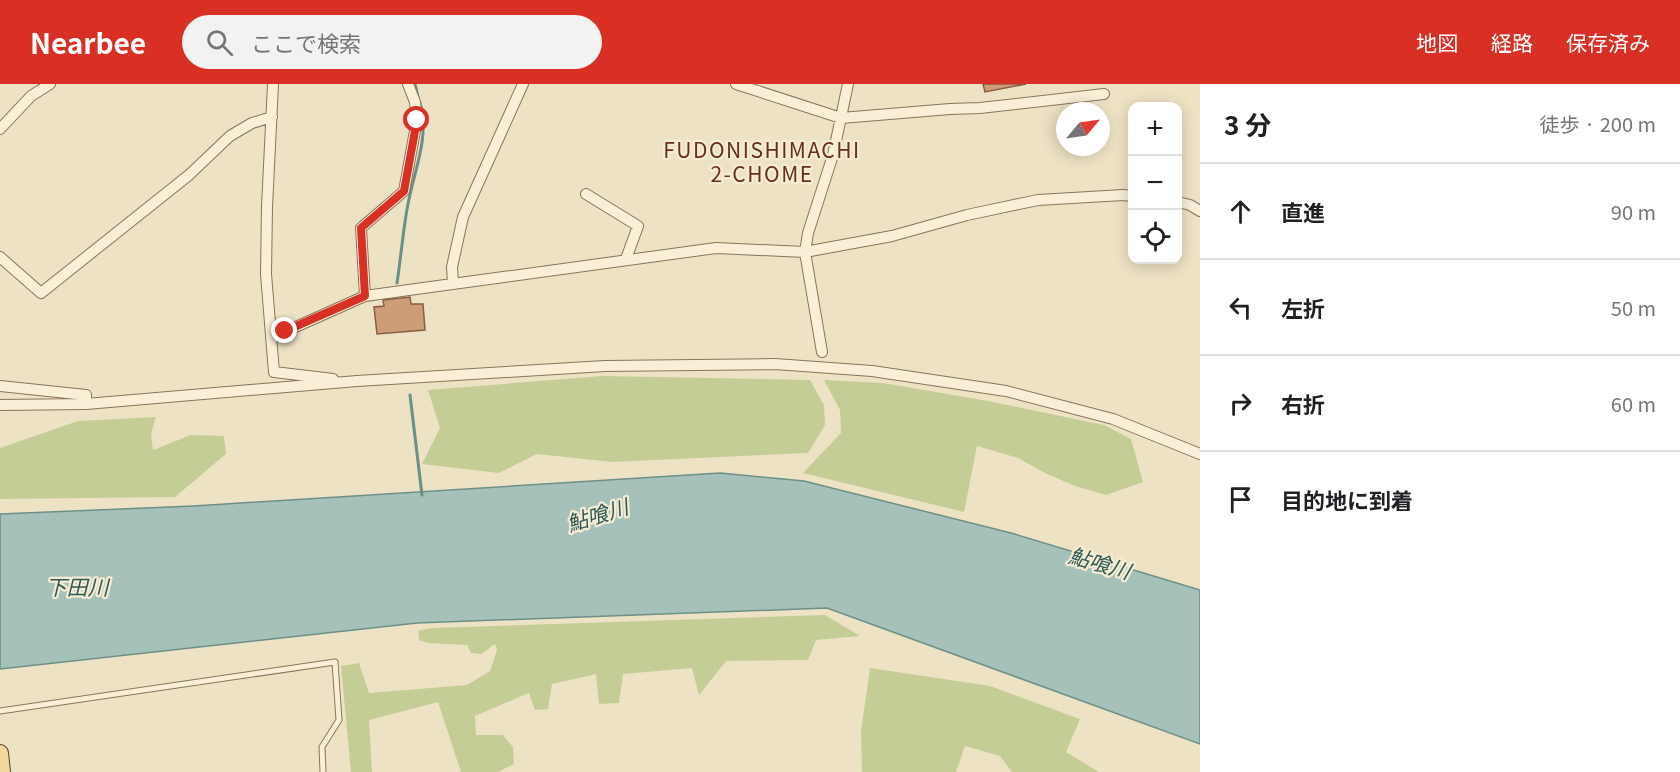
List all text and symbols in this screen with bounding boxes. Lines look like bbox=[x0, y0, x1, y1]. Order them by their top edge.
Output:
search box bbox=[182, 15, 602, 69]
text: Nearbee bbox=[30, 22, 146, 62]
icon: search bbox=[203, 26, 236, 59]
text: ここで検索 bbox=[251, 26, 361, 58]
text: 地図 bbox=[1416, 27, 1458, 57]
text: 経路 bbox=[1491, 27, 1533, 57]
text: 保存済み bbox=[1566, 27, 1650, 57]
north arrow bbox=[1056, 102, 1110, 156]
map controls bbox=[1128, 102, 1182, 264]
button: + bbox=[1128, 102, 1182, 156]
text: 3 分 bbox=[1224, 105, 1271, 142]
route start bbox=[403, 106, 429, 132]
text: 徒歩 · 200 m bbox=[1540, 109, 1656, 138]
district label: FUDONISHIMACHI 2-CHOME bbox=[663, 134, 861, 188]
button: − bbox=[1128, 156, 1182, 210]
icon: ahead bbox=[1224, 195, 1257, 228]
text: 直進 bbox=[1281, 195, 1325, 227]
text: 90 m bbox=[1611, 197, 1656, 226]
button: locate bbox=[1128, 210, 1182, 264]
icon: left bbox=[1224, 291, 1257, 324]
text: 左折 bbox=[1281, 291, 1325, 323]
text: 50 m bbox=[1611, 293, 1656, 322]
route end bbox=[271, 317, 297, 343]
icon: right bbox=[1224, 387, 1257, 420]
text: 右折 bbox=[1281, 387, 1325, 419]
text: 60 m bbox=[1611, 389, 1656, 418]
icon: arrive bbox=[1224, 483, 1257, 516]
text: 目的地に到着 bbox=[1281, 483, 1413, 515]
water label: 鮎喰川 bbox=[562, 490, 633, 538]
water label: 鮎喰川 bbox=[1066, 539, 1136, 586]
water label: 下田川 bbox=[46, 571, 110, 601]

